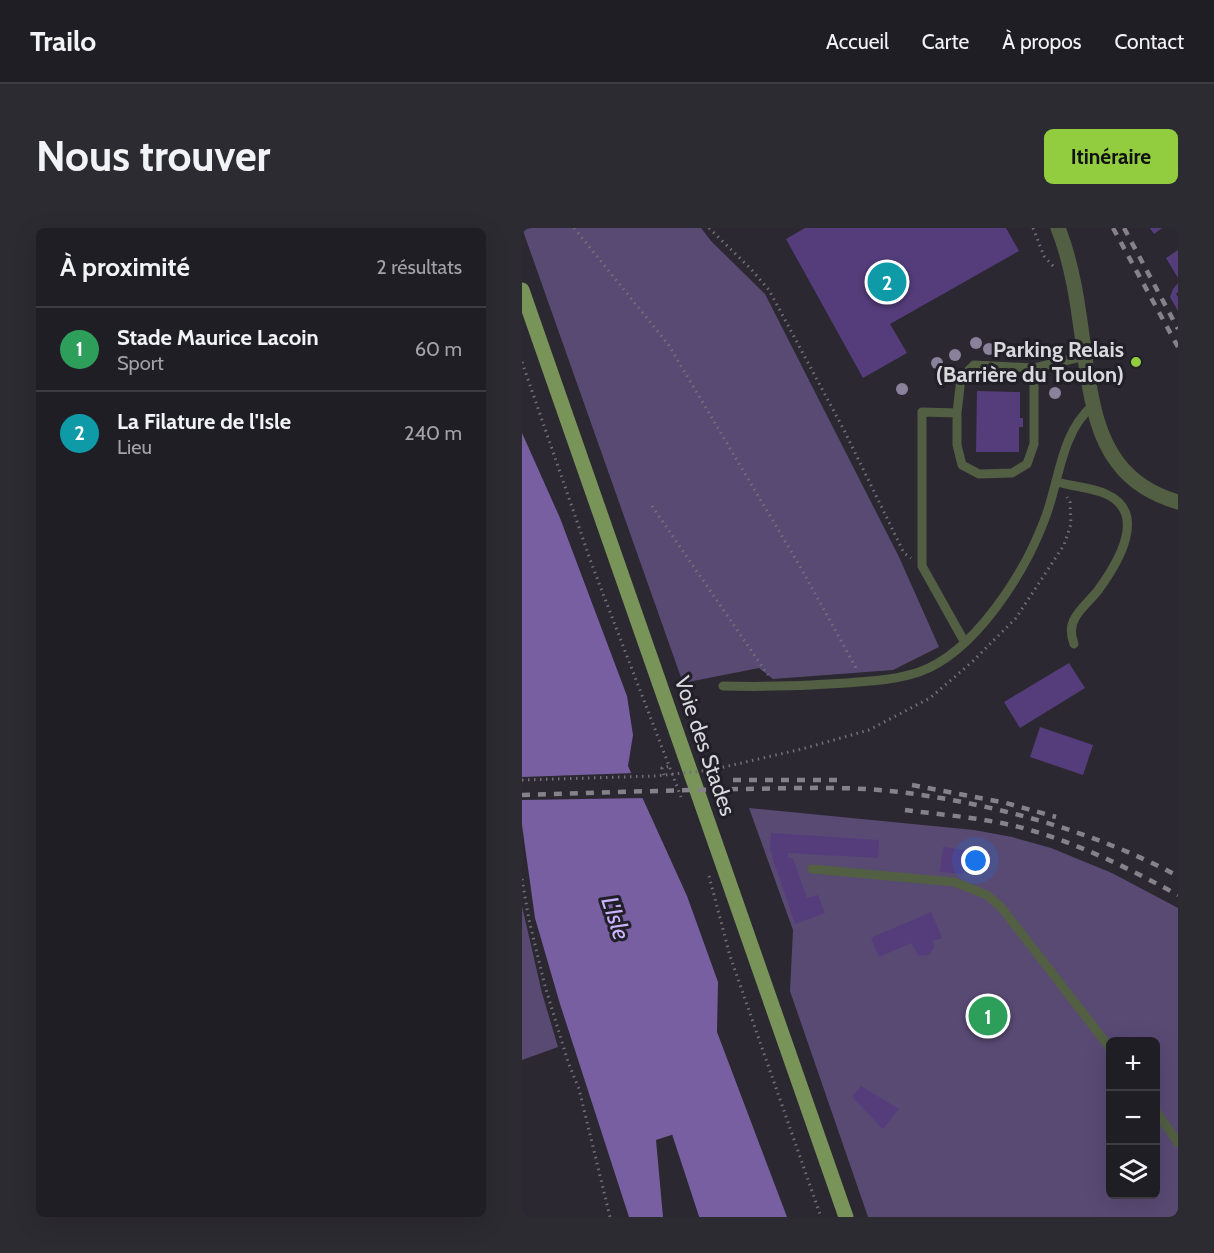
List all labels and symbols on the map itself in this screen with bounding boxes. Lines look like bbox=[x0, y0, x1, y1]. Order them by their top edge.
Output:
pin: 2 bbox=[868, 260, 907, 304]
place label: Parking Relais (Barrière du Toulon) bbox=[936, 336, 1124, 388]
marker: Parking Relais (Barrière du Toulon) bbox=[1129, 355, 1143, 369]
street label: Voie des Stades bbox=[669, 673, 741, 819]
your location bbox=[961, 846, 990, 875]
water label: L'Isle bbox=[595, 893, 637, 943]
pin: 1 bbox=[968, 994, 1008, 1038]

